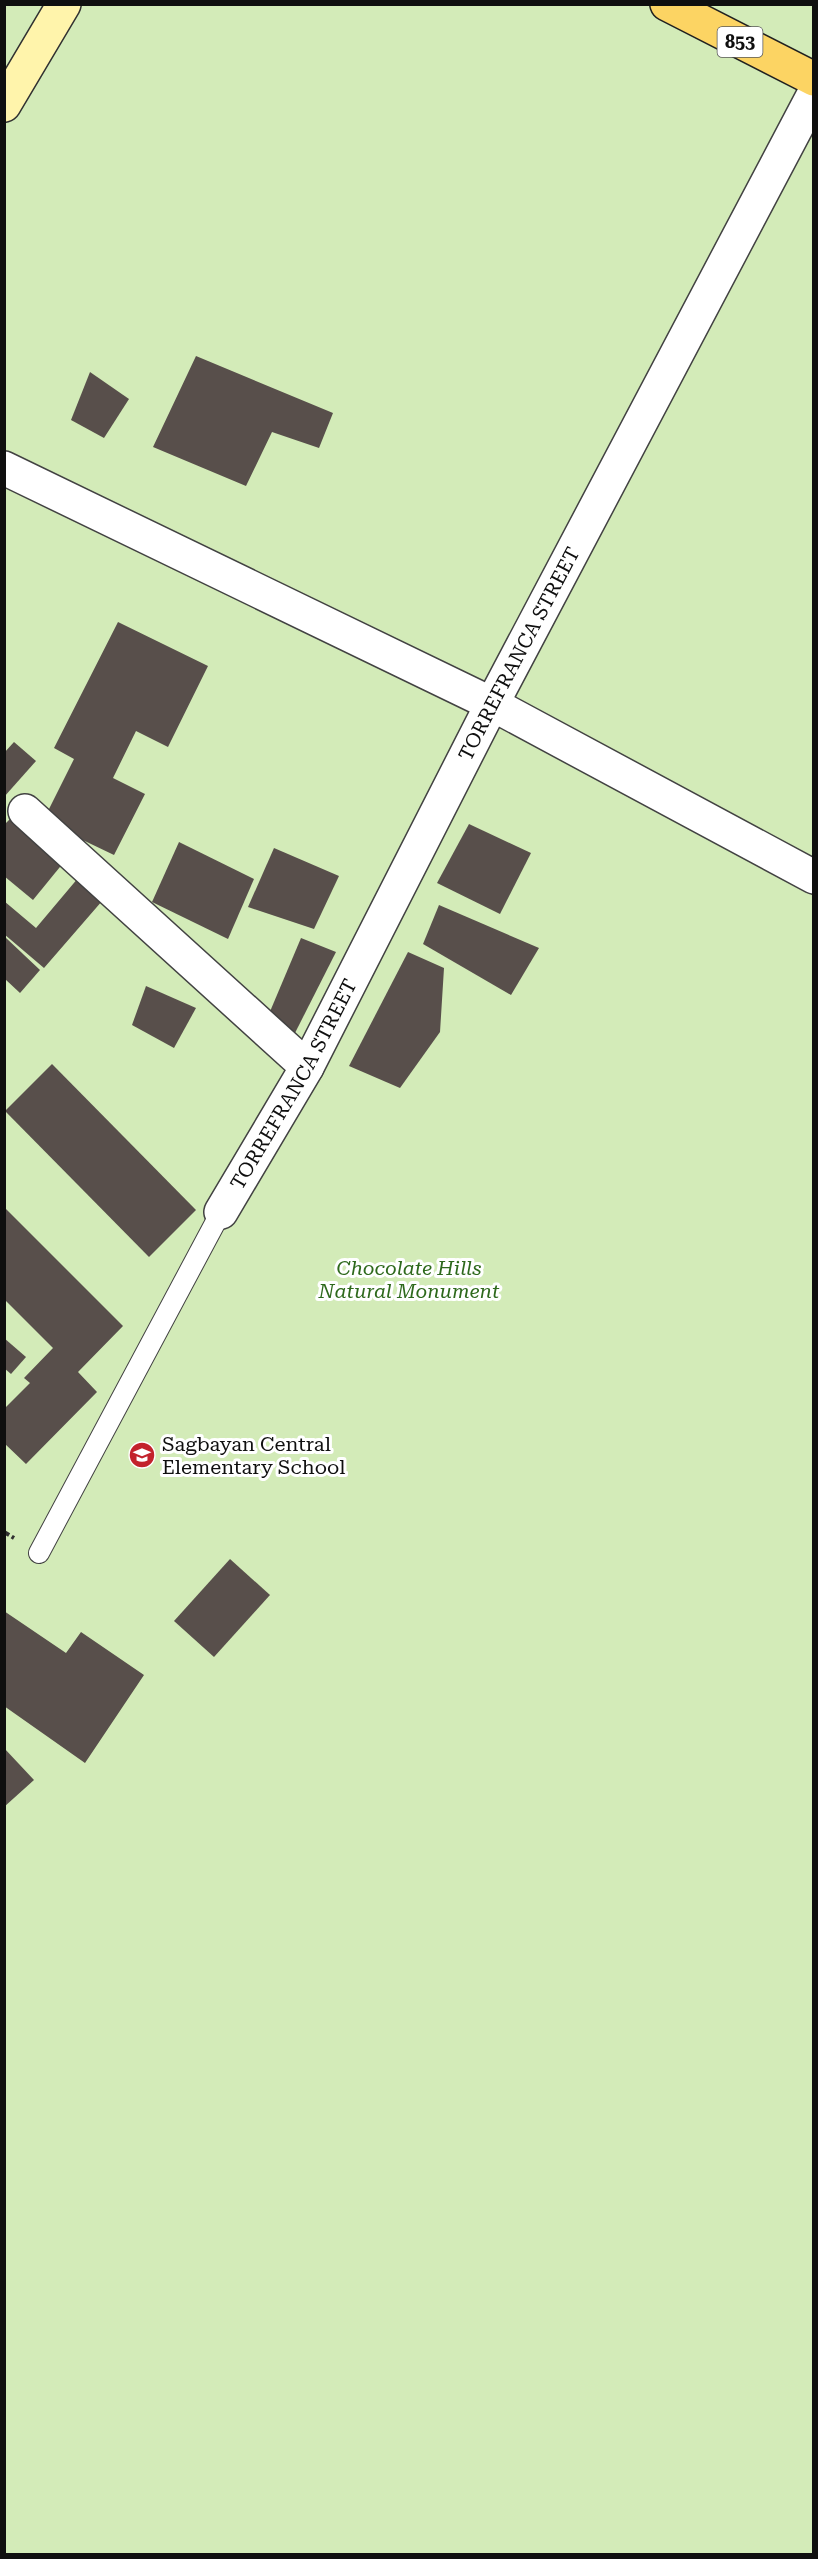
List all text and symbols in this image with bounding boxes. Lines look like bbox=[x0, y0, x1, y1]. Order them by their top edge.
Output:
road number: 853 bbox=[718, 27, 762, 57]
street label: TORREFRANCA STREET bbox=[453, 543, 585, 764]
street label: TORREFRANCA STREET bbox=[225, 975, 362, 1194]
park label: Chocolate Hills Natural Monument bbox=[318, 1256, 500, 1303]
place label: Sagbayan Central Elementary School bbox=[162, 1432, 345, 1479]
school or university icon: Sagbayan Central Elementary School bbox=[127, 1440, 157, 1470]

